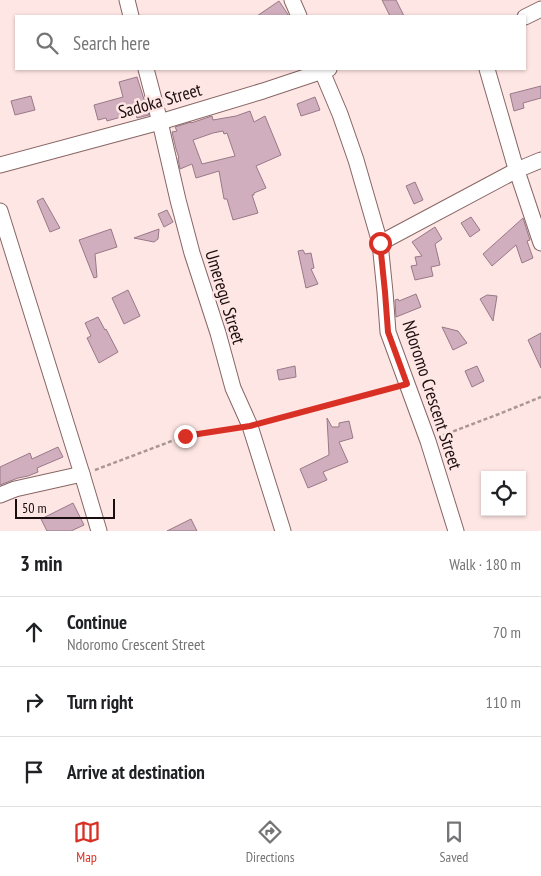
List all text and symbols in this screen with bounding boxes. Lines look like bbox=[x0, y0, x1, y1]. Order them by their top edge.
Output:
search box bbox=[15, 15, 526, 70]
icon: search bbox=[33, 29, 61, 57]
text: Search here bbox=[73, 31, 150, 55]
street label: Sadoka Street bbox=[115, 78, 204, 123]
route start bbox=[369, 232, 392, 255]
street label: Umeregu Street bbox=[200, 247, 251, 347]
street label: Ndoromo Crescent Street bbox=[398, 317, 467, 472]
route end bbox=[174, 425, 197, 448]
map controls bbox=[481, 471, 526, 516]
button: locate bbox=[481, 471, 526, 516]
scale bar bbox=[15, 496, 115, 519]
text: 50 m bbox=[22, 499, 47, 517]
text: 3 min bbox=[20, 550, 62, 577]
text: Walk · 180 m bbox=[449, 554, 521, 574]
text: Continue bbox=[67, 610, 127, 634]
icon: ahead bbox=[20, 618, 48, 646]
text: 70 m bbox=[493, 622, 521, 642]
text: Ndoromo Crescent Street bbox=[67, 634, 205, 654]
icon: right bbox=[20, 688, 48, 716]
text: Turn right bbox=[67, 690, 133, 714]
text: 110 m bbox=[486, 692, 521, 712]
icon: arrive bbox=[20, 758, 48, 786]
text: Arrive at destination bbox=[67, 760, 205, 784]
tab: Map bbox=[73, 818, 101, 866]
tab: Directions bbox=[246, 818, 294, 866]
tab: Saved bbox=[440, 818, 468, 866]

